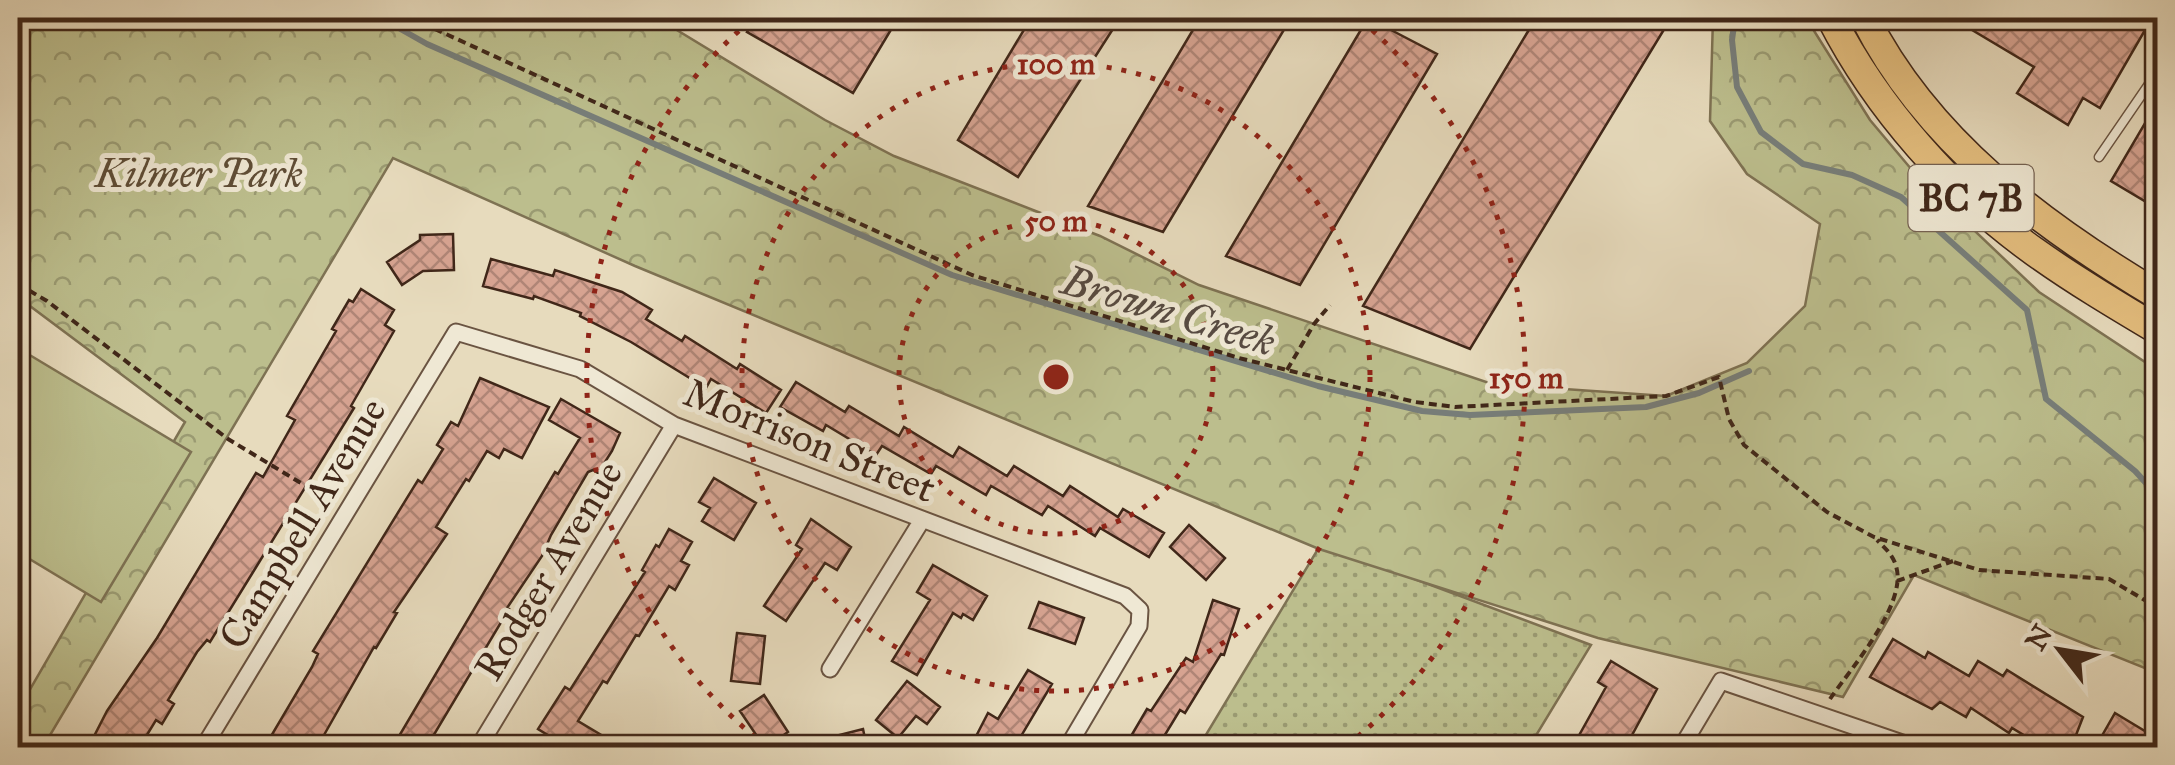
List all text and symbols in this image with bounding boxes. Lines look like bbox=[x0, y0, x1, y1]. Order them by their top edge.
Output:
text: 100 m bbox=[1017, 46, 1096, 82]
park label: Kilmer Park bbox=[93, 149, 303, 198]
road number: BC 7B bbox=[1908, 165, 2034, 231]
text: 50 m bbox=[1024, 203, 1088, 239]
water label: Brown Creek bbox=[1054, 253, 1282, 368]
centre of rings bbox=[1038, 359, 1074, 395]
text: 150 m bbox=[1489, 360, 1564, 396]
street label: Morrison Street bbox=[677, 368, 943, 513]
street label: Campbell Avenue bbox=[208, 389, 397, 658]
street label: Rodger Avenue bbox=[464, 452, 633, 689]
north arrow bbox=[2010, 600, 2110, 700]
text: N bbox=[2018, 618, 2060, 657]

